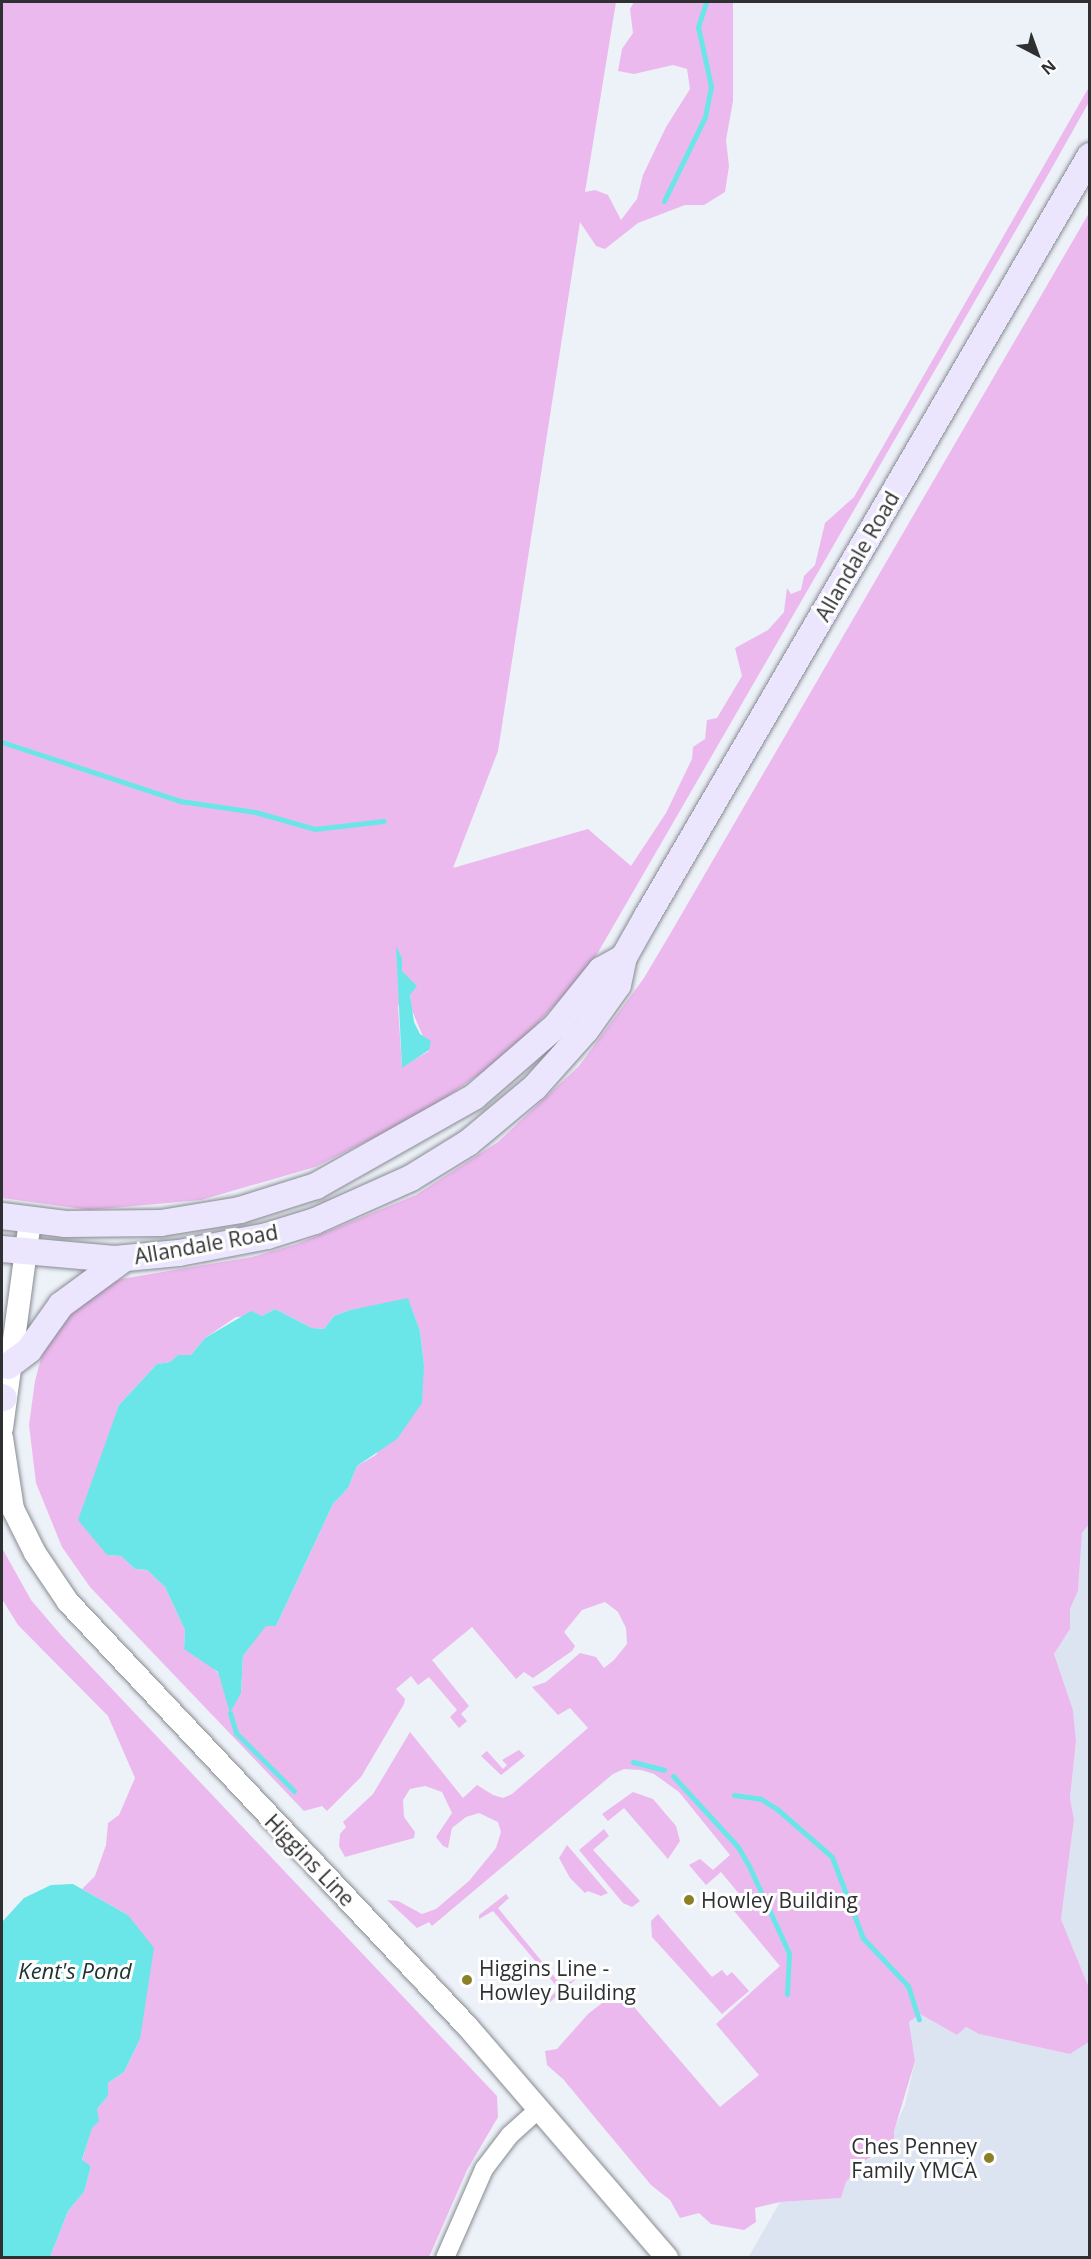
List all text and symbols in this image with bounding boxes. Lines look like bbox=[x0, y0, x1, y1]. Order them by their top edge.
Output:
north arrow bbox=[1007, 24, 1067, 84]
text: N bbox=[1037, 55, 1061, 80]
street label: Allandale Road bbox=[810, 487, 904, 625]
street label: Allandale Road bbox=[132, 1219, 280, 1269]
street label: Higgins Line bbox=[260, 1809, 360, 1911]
place label: Howley Building bbox=[701, 1887, 858, 1913]
marker: Howley Building bbox=[682, 1893, 696, 1907]
place label: Higgins Line - Howley Building bbox=[479, 1955, 636, 2005]
water label: Kent's Pond bbox=[18, 1958, 132, 1984]
marker: Higgins Line - Howley Building bbox=[460, 1973, 474, 1987]
place label: Ches Penney Family YMCA bbox=[851, 2133, 977, 2183]
marker: Ches Penney Family YMCA bbox=[982, 2151, 996, 2165]

